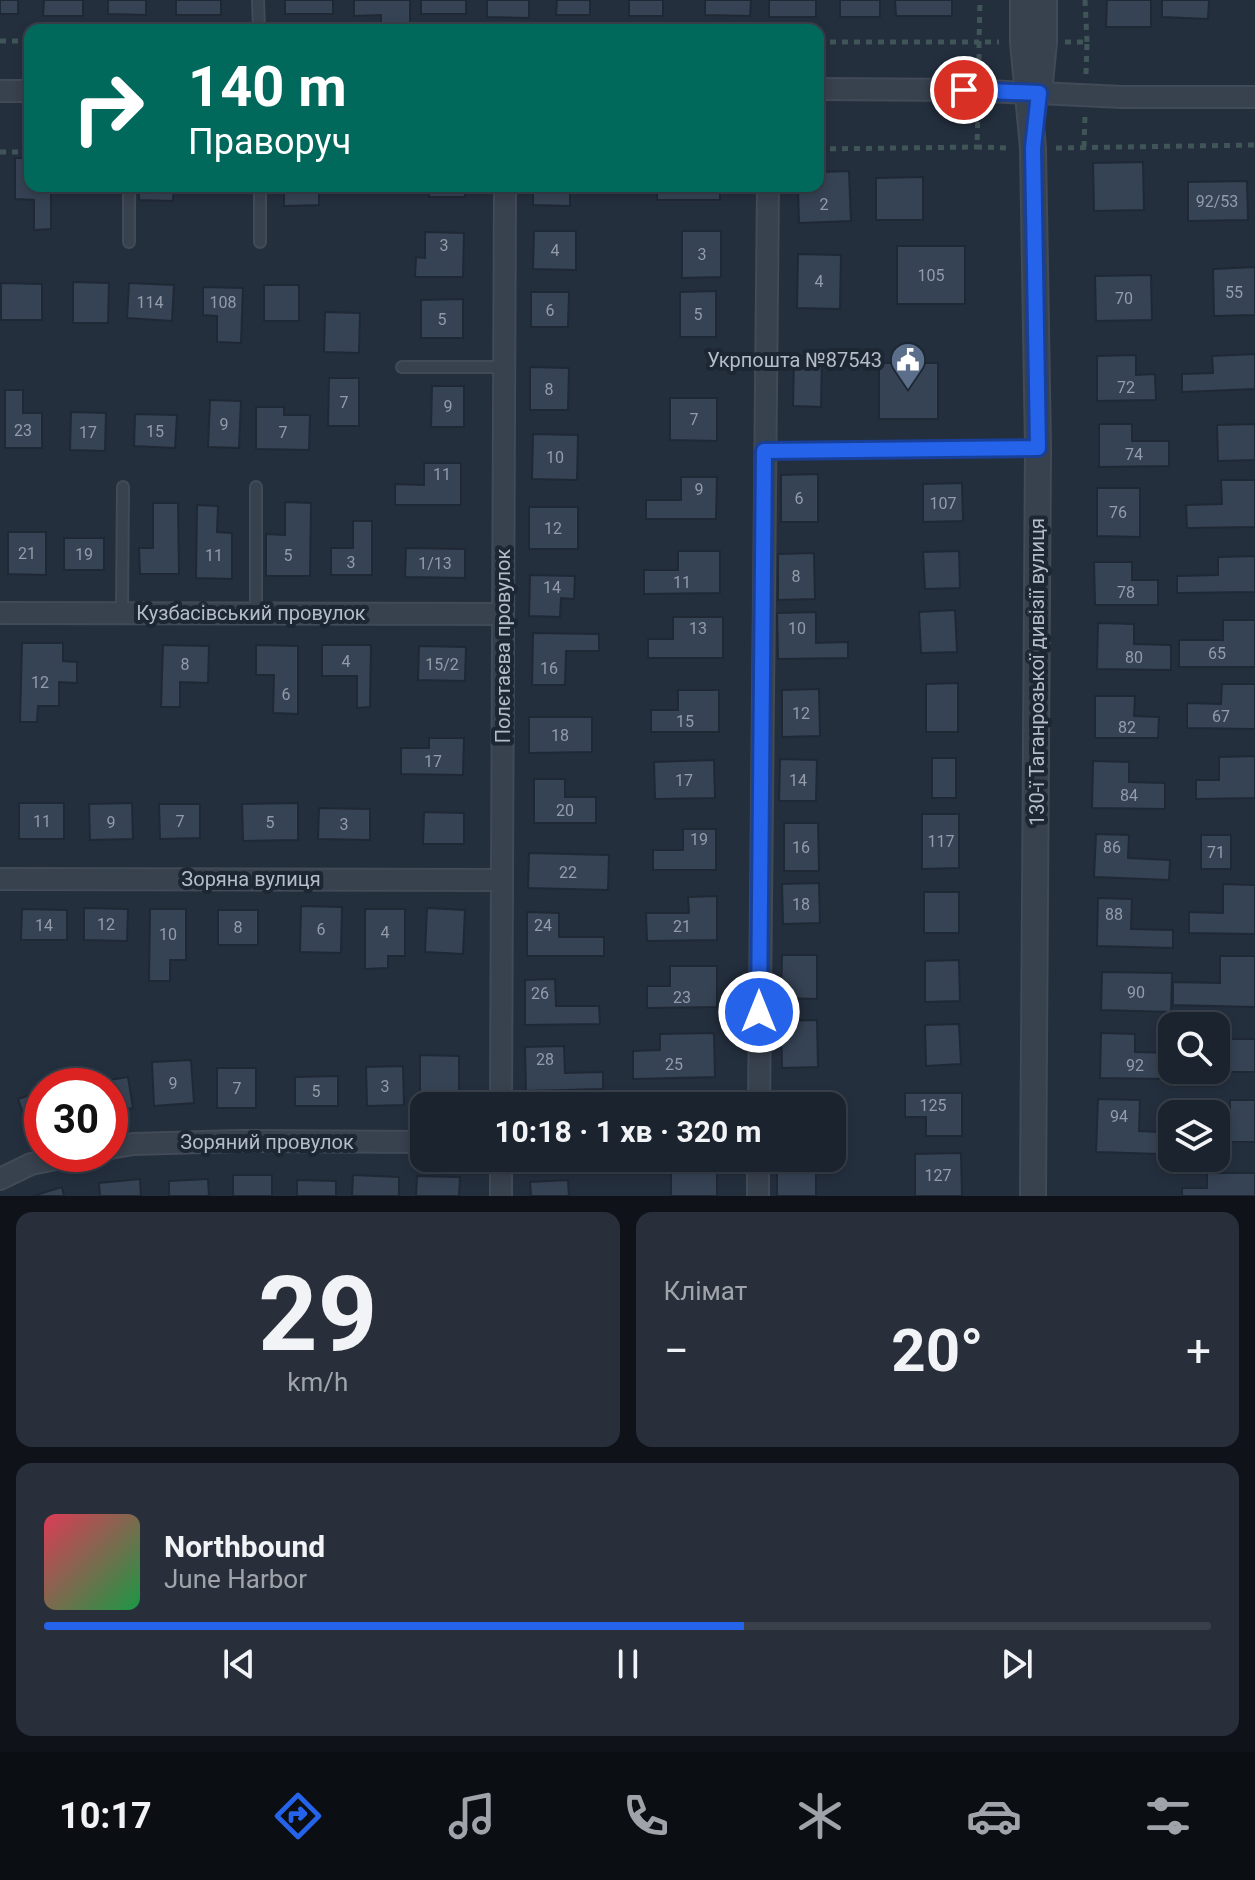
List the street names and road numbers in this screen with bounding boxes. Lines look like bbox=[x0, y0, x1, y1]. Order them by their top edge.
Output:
street label: 130-ї Таганрозької дивізії вулиця bbox=[1025, 518, 1049, 826]
street label: Полєтаєва провулок bbox=[491, 549, 515, 743]
street label: Кузбасівський провулок bbox=[136, 601, 366, 625]
street label: Зоряна вулиця bbox=[181, 867, 321, 891]
street label: Зоряний провулок bbox=[180, 1130, 354, 1154]

